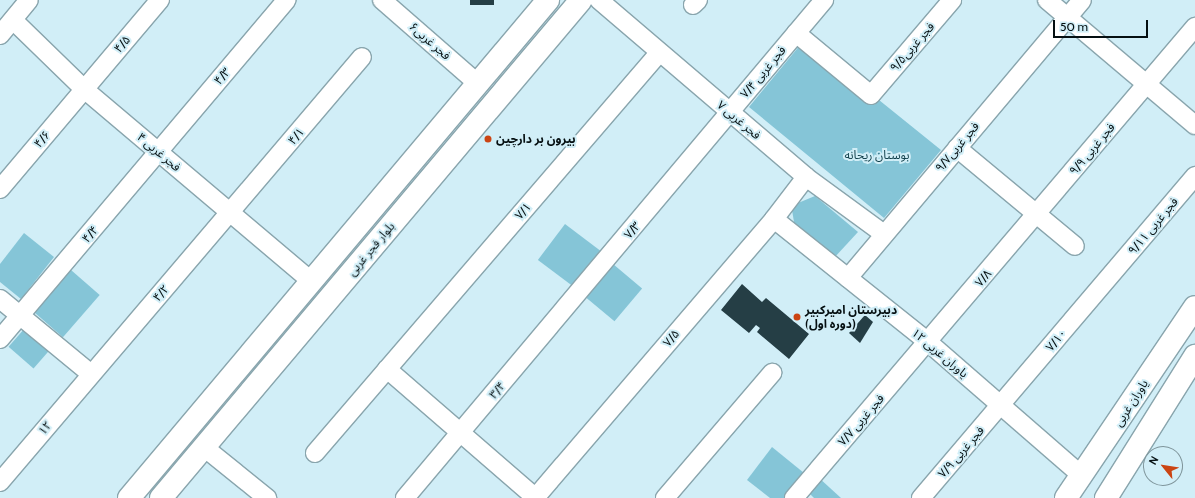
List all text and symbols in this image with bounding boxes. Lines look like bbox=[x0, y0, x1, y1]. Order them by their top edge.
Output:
scale bar bbox=[1055, 12, 1150, 38]
street label: فجر غربی۶ bbox=[406, 19, 454, 63]
street label: فجر غربی۹/۵ bbox=[887, 19, 937, 75]
text: 50 m bbox=[1060, 19, 1088, 34]
street label: ۴/۵ bbox=[111, 33, 133, 55]
street label: ۷/۴ فجر غربی bbox=[737, 43, 789, 101]
street label: ۴/۳ bbox=[211, 65, 233, 87]
street label: ۷ فجر غربی bbox=[714, 98, 764, 142]
street label: فجر غربی۹/۷ bbox=[932, 119, 982, 175]
street label: ۹/۹ فجر غربی bbox=[1066, 120, 1118, 178]
street label: ۴/۱ bbox=[285, 125, 307, 147]
street label: ۴/۶ bbox=[31, 128, 53, 150]
street label: ۴ فجر غربی bbox=[134, 130, 184, 174]
place label: بیرون بر دارچین bbox=[496, 132, 576, 146]
marker: بیرون بر دارچین bbox=[483, 134, 493, 144]
park label: بوستان ریحانه bbox=[844, 148, 910, 162]
street label: ۹/۱۱ فجر غربی bbox=[1125, 195, 1181, 257]
street label: ۷/۱ bbox=[512, 200, 534, 222]
street label: بلوار فجر غربی bbox=[344, 219, 398, 279]
street label: ۷/۳ bbox=[621, 219, 643, 241]
street label: ۴/۴ bbox=[79, 223, 101, 245]
street label: ۷/۸ bbox=[972, 267, 994, 289]
street label: ۴/۲ bbox=[150, 282, 172, 304]
place label: دبیرستان امیرکبیر (دوره اول) bbox=[805, 303, 897, 331]
marker: دبیرستان امیرکبیر (دوره اول) bbox=[792, 312, 802, 322]
street label: ۱۲ یاوران غربی bbox=[909, 325, 971, 381]
street label: ۷/۱۰ bbox=[1043, 326, 1069, 354]
street label: ۷/۵ bbox=[660, 327, 682, 349]
street label: یاوران غربی bbox=[1111, 377, 1151, 429]
street label: ۳/۴ bbox=[486, 379, 508, 401]
street label: ۷/۷ فجر غربی bbox=[835, 391, 887, 449]
street label: ۱۲ bbox=[35, 418, 55, 438]
street label: ۷/۹ فجر غربی bbox=[935, 423, 987, 481]
north arrow bbox=[1143, 446, 1183, 486]
text: N bbox=[1145, 454, 1161, 467]

